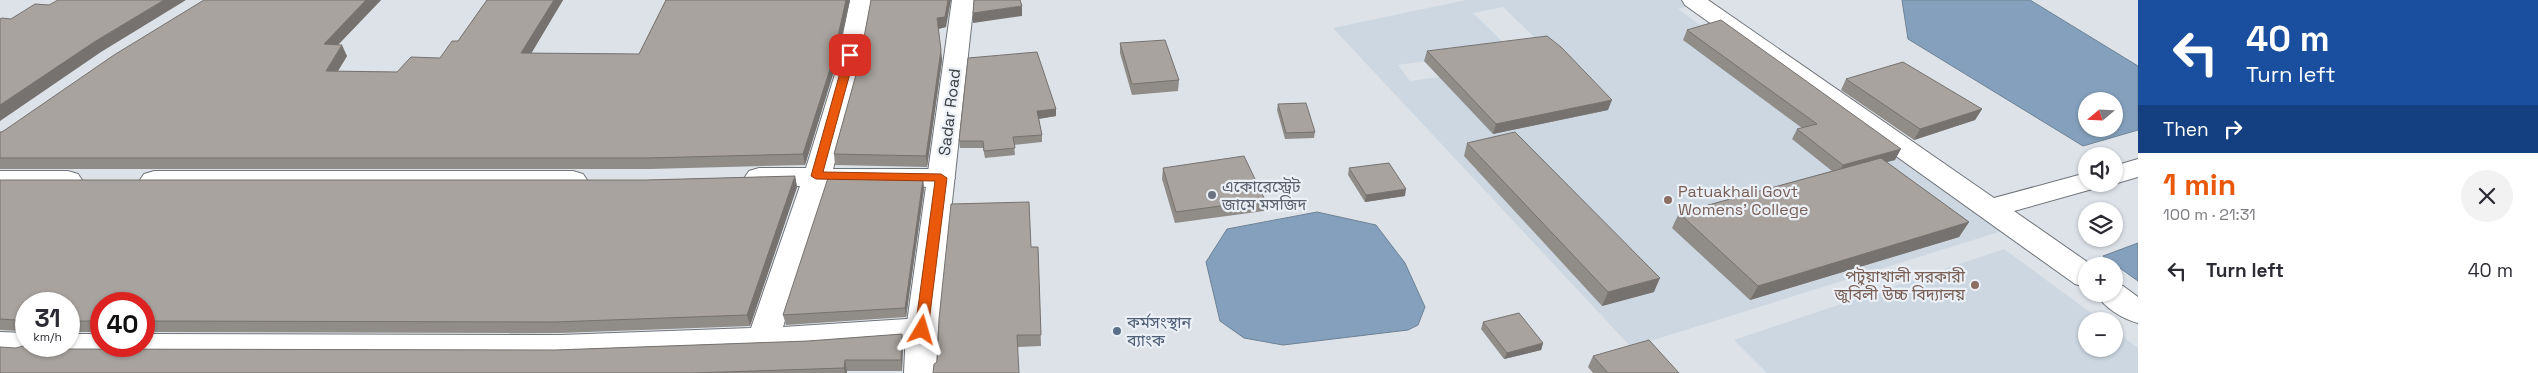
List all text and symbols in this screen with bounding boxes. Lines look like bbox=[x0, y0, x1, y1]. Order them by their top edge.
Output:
text: 40 m bbox=[2246, 17, 2330, 61]
icon: left bbox=[2163, 20, 2228, 85]
pin bbox=[829, 34, 871, 76]
icon: arrive bbox=[836, 41, 864, 69]
text: Turn left bbox=[2246, 60, 2336, 88]
street label: Sadar Road bbox=[934, 67, 965, 157]
north arrow bbox=[2078, 92, 2122, 138]
map controls bbox=[2078, 92, 2123, 357]
icon: right bbox=[2219, 115, 2247, 143]
text: Then bbox=[2163, 117, 2209, 142]
button: sound bbox=[2078, 147, 2123, 192]
text: 1 min bbox=[2163, 165, 2236, 204]
button: close bbox=[2461, 170, 2513, 222]
place label: একোরেস্ট্রেট জামে মসজিদ bbox=[1221, 176, 1308, 215]
place label: Patuakhali Govt Womens' College bbox=[1678, 181, 1808, 220]
marker: একোরেস্ট্রেট জামে মসজিদ bbox=[1206, 189, 1218, 201]
marker: Patuakhali Govt Womens' College bbox=[1662, 194, 1674, 206]
button: layers bbox=[2078, 202, 2123, 247]
text: 100 m · 21:31 bbox=[2163, 204, 2256, 225]
button: + bbox=[2078, 257, 2123, 302]
icon: left bbox=[2163, 257, 2191, 285]
text: Turn left bbox=[2206, 258, 2284, 283]
text: 40 m bbox=[2468, 258, 2513, 283]
place label: পটুয়াখালী সরকারী জুবিলী উচ্চ বিদ্যালয় bbox=[1834, 266, 1966, 305]
marker: পটুয়াখালী সরকারী জুবিলী উচ্চ বিদ্যালয় bbox=[1969, 279, 1981, 291]
speed limit sign: 40 bbox=[90, 292, 155, 357]
text: 31 bbox=[34, 302, 61, 334]
position arrow bbox=[895, 303, 947, 355]
place label: কর্মসংস্থান ব্যাংক bbox=[1126, 312, 1192, 351]
button: − bbox=[2078, 312, 2123, 357]
marker: কর্মসংস্থান ব্যাংক bbox=[1111, 325, 1123, 337]
text: km/h bbox=[33, 329, 62, 345]

